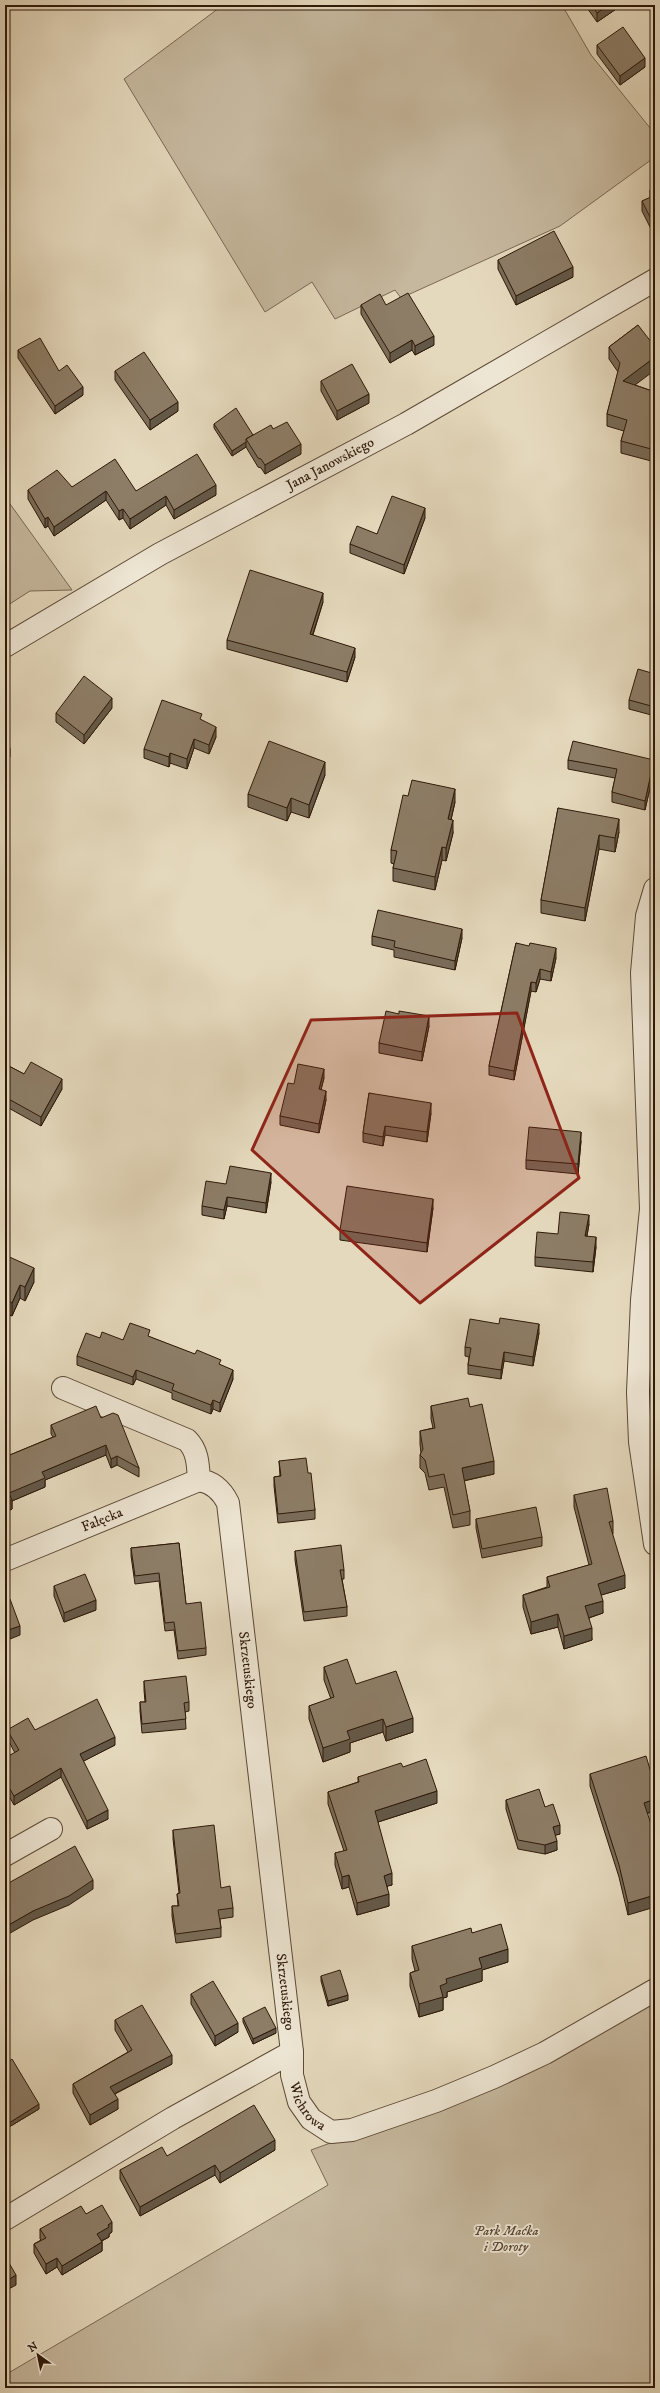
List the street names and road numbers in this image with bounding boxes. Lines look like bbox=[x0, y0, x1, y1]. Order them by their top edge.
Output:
street label: Jana Janowskiego bbox=[282, 433, 377, 495]
street label: Fałęcka bbox=[79, 1503, 125, 1536]
street label: Skrzetuskiego bbox=[234, 1631, 261, 1710]
street label: Skrzetuskiego bbox=[272, 1952, 298, 2032]
street label: Wichrowa bbox=[285, 2079, 329, 2135]

